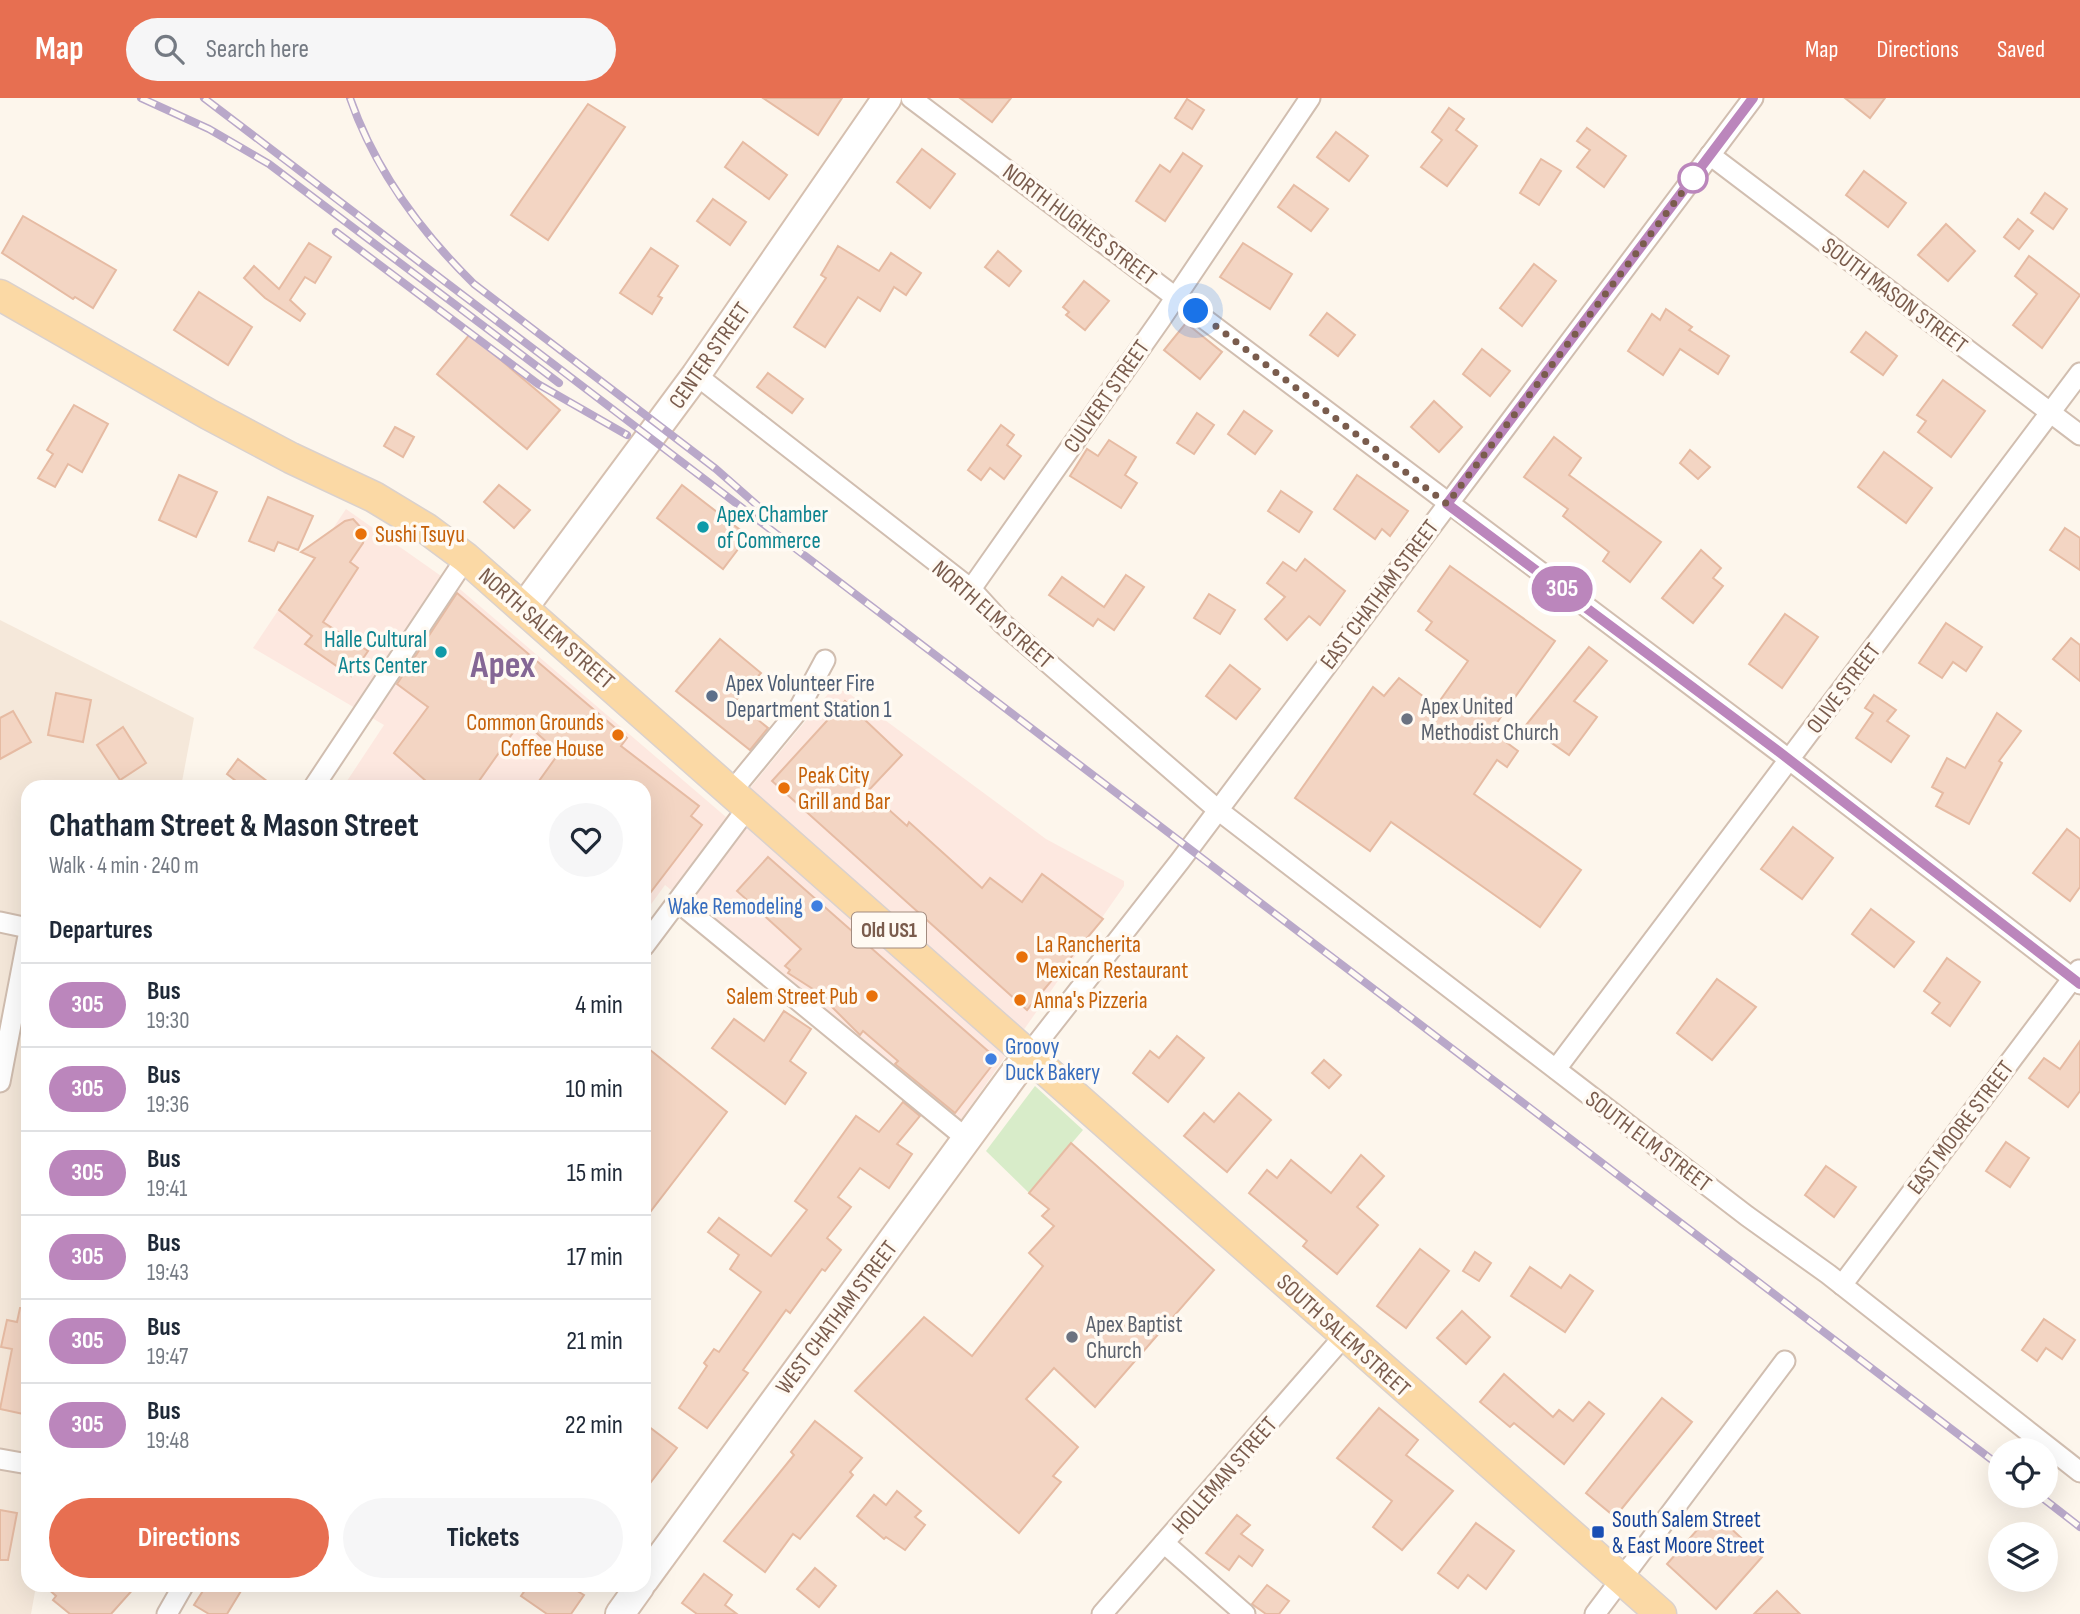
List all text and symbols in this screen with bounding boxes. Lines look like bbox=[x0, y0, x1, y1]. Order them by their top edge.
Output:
search box bbox=[126, 18, 616, 81]
text: Map bbox=[35, 29, 84, 69]
icon: search bbox=[150, 30, 188, 68]
text: Search here bbox=[206, 34, 309, 65]
text: Map bbox=[1805, 35, 1838, 64]
text: Directions bbox=[1876, 35, 1959, 64]
text: Saved bbox=[1997, 35, 2045, 64]
street label: NORTH HUGHES STREET bbox=[997, 158, 1162, 292]
unlabelled marker bbox=[1678, 163, 1708, 193]
street label: SOUTH MASON STREET bbox=[1816, 232, 1973, 360]
your location bbox=[1178, 293, 1213, 328]
street label: CENTER STREET bbox=[663, 297, 757, 414]
street label: CULVERT STREET bbox=[1058, 335, 1156, 458]
place label: Apex Chamber of Commerce bbox=[716, 501, 829, 555]
street label: EAST CHATHAM STREET bbox=[1315, 514, 1445, 675]
marker: Apex Chamber of Commerce bbox=[695, 519, 711, 535]
place label: Sushi Tsuyu bbox=[375, 521, 465, 549]
marker: Sushi Tsuyu bbox=[353, 526, 369, 542]
street label: NORTH ELM STREET bbox=[926, 555, 1059, 675]
street label: NORTH SALEM STREET bbox=[473, 562, 620, 695]
line badge: 305 bbox=[1522, 566, 1602, 612]
text: 305 bbox=[1546, 574, 1578, 603]
place label: Halle Cultural Arts Center bbox=[324, 626, 427, 680]
street label: OLIVE STREET bbox=[1801, 638, 1887, 739]
marker: Halle Cultural Arts Center bbox=[433, 644, 449, 660]
district label: Apex bbox=[470, 644, 536, 688]
place label: Apex Volunteer Fire Department Station 1 bbox=[725, 670, 892, 724]
marker: Apex Volunteer Fire Department Station 1 bbox=[704, 688, 720, 704]
place label: Apex United Methodist Church bbox=[1420, 693, 1559, 747]
place label: Common Grounds Coffee House bbox=[466, 709, 604, 763]
marker: Apex United Methodist Church bbox=[1399, 711, 1415, 727]
marker: Common Grounds Coffee House bbox=[610, 727, 626, 743]
place label: Peak City Grill and Bar bbox=[798, 762, 891, 816]
marker: Peak City Grill and Bar bbox=[776, 780, 792, 796]
button: heart bbox=[549, 803, 623, 877]
text: Chatham Street & Mason Street bbox=[49, 806, 419, 846]
text: Walk · 4 min · 240 m bbox=[49, 852, 199, 880]
place label: Wake Remodeling bbox=[668, 893, 803, 921]
marker: Wake Remodeling bbox=[809, 898, 825, 914]
road number: Old US1 bbox=[852, 912, 926, 948]
text: Departures bbox=[49, 915, 153, 946]
place label: La Rancherita Mexican Restaurant bbox=[1036, 931, 1188, 985]
marker: La Rancherita Mexican Restaurant bbox=[1014, 949, 1030, 965]
text: Bus bbox=[147, 976, 181, 1007]
place label: Salem Street Pub bbox=[726, 983, 858, 1011]
place label: Anna's Pizzeria bbox=[1033, 987, 1148, 1015]
marker: Salem Street Pub bbox=[864, 988, 880, 1004]
text: 305 bbox=[71, 990, 104, 1019]
text: 4 min bbox=[575, 990, 623, 1021]
marker: Anna's Pizzeria bbox=[1012, 992, 1028, 1008]
text: 19:30 bbox=[147, 1007, 189, 1035]
place label: Groovy Duck Bakery bbox=[1005, 1033, 1100, 1087]
marker: Groovy Duck Bakery bbox=[983, 1051, 999, 1067]
street label: EAST MOORE STREET bbox=[1902, 1055, 2020, 1200]
text: Bus bbox=[147, 1060, 181, 1091]
text: 305 bbox=[71, 1074, 104, 1103]
text: 10 min bbox=[566, 1074, 623, 1105]
street label: SOUTH ELM STREET bbox=[1580, 1085, 1717, 1198]
text: 19:36 bbox=[147, 1091, 189, 1119]
text: Bus bbox=[147, 1144, 181, 1175]
text: 305 bbox=[71, 1158, 104, 1187]
text: 15 min bbox=[567, 1158, 623, 1189]
text: 19:41 bbox=[147, 1175, 187, 1203]
text: Bus bbox=[147, 1228, 181, 1259]
street label: WEST CHATHAM STREET bbox=[770, 1235, 904, 1400]
text: 305 bbox=[71, 1242, 104, 1271]
text: 17 min bbox=[567, 1242, 623, 1273]
text: 19:43 bbox=[147, 1259, 189, 1287]
street label: SOUTH SALEM STREET bbox=[1271, 1268, 1416, 1403]
place label: Apex Baptist Church bbox=[1085, 1311, 1182, 1365]
text: Bus bbox=[147, 1312, 181, 1343]
text: 305 bbox=[71, 1326, 104, 1355]
text: 21 min bbox=[566, 1326, 623, 1357]
marker: Apex Baptist Church bbox=[1064, 1329, 1080, 1345]
text: 19:47 bbox=[147, 1343, 188, 1371]
text: Bus bbox=[147, 1396, 181, 1427]
text: 305 bbox=[71, 1410, 104, 1439]
text: 22 min bbox=[565, 1410, 623, 1441]
street label: HOLLEMAN STREET bbox=[1166, 1411, 1283, 1540]
text: 19:48 bbox=[147, 1427, 189, 1455]
map controls bbox=[1988, 1438, 2058, 1592]
button: locate bbox=[1988, 1438, 2058, 1508]
button: Directions bbox=[49, 1498, 329, 1578]
button: Tickets bbox=[343, 1498, 623, 1578]
place label: South Salem Street & East Moore Street bbox=[1612, 1506, 1765, 1560]
button: layers bbox=[1988, 1522, 2058, 1592]
marker: South Salem Street & East Moore Street bbox=[1590, 1524, 1606, 1540]

